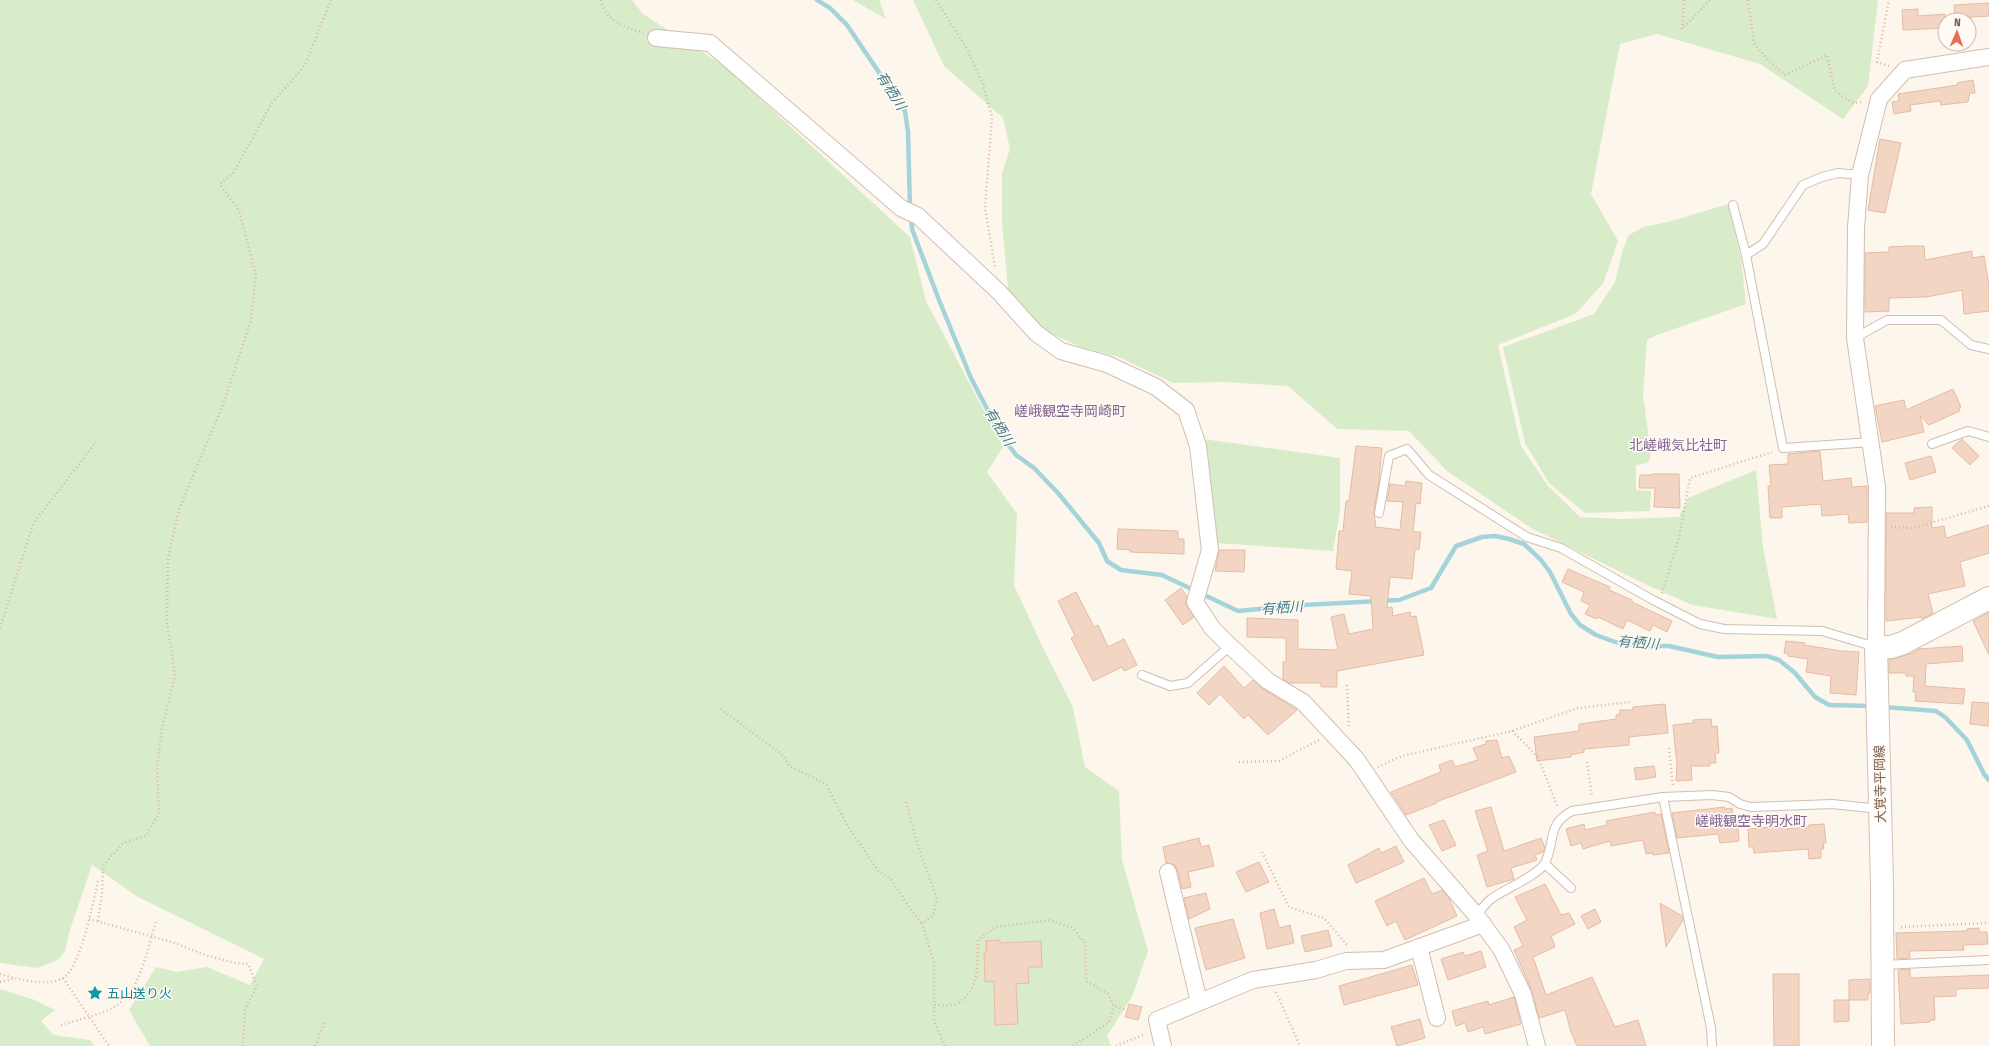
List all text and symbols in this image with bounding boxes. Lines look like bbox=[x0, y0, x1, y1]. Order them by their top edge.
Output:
north arrow bbox=[1937, 12, 1977, 52]
text: N bbox=[1954, 16, 1961, 29]
water label: 有栖川 bbox=[873, 69, 910, 115]
district label: 嵯峨観空寺岡崎町 bbox=[1014, 403, 1126, 420]
water label: 有栖川 bbox=[981, 405, 1018, 451]
district label: 北嵯峨気比社町 bbox=[1629, 437, 1727, 454]
water label: 有栖川 bbox=[1260, 598, 1306, 618]
water label: 有栖川 bbox=[1616, 633, 1662, 653]
street label: 大覚寺平岡線 bbox=[1872, 745, 1888, 823]
district label: 嵯峨観空寺明水町 bbox=[1695, 813, 1807, 830]
place icon: 五山送り火 bbox=[86, 984, 104, 1002]
place label: 五山送り火 bbox=[107, 986, 172, 1001]

